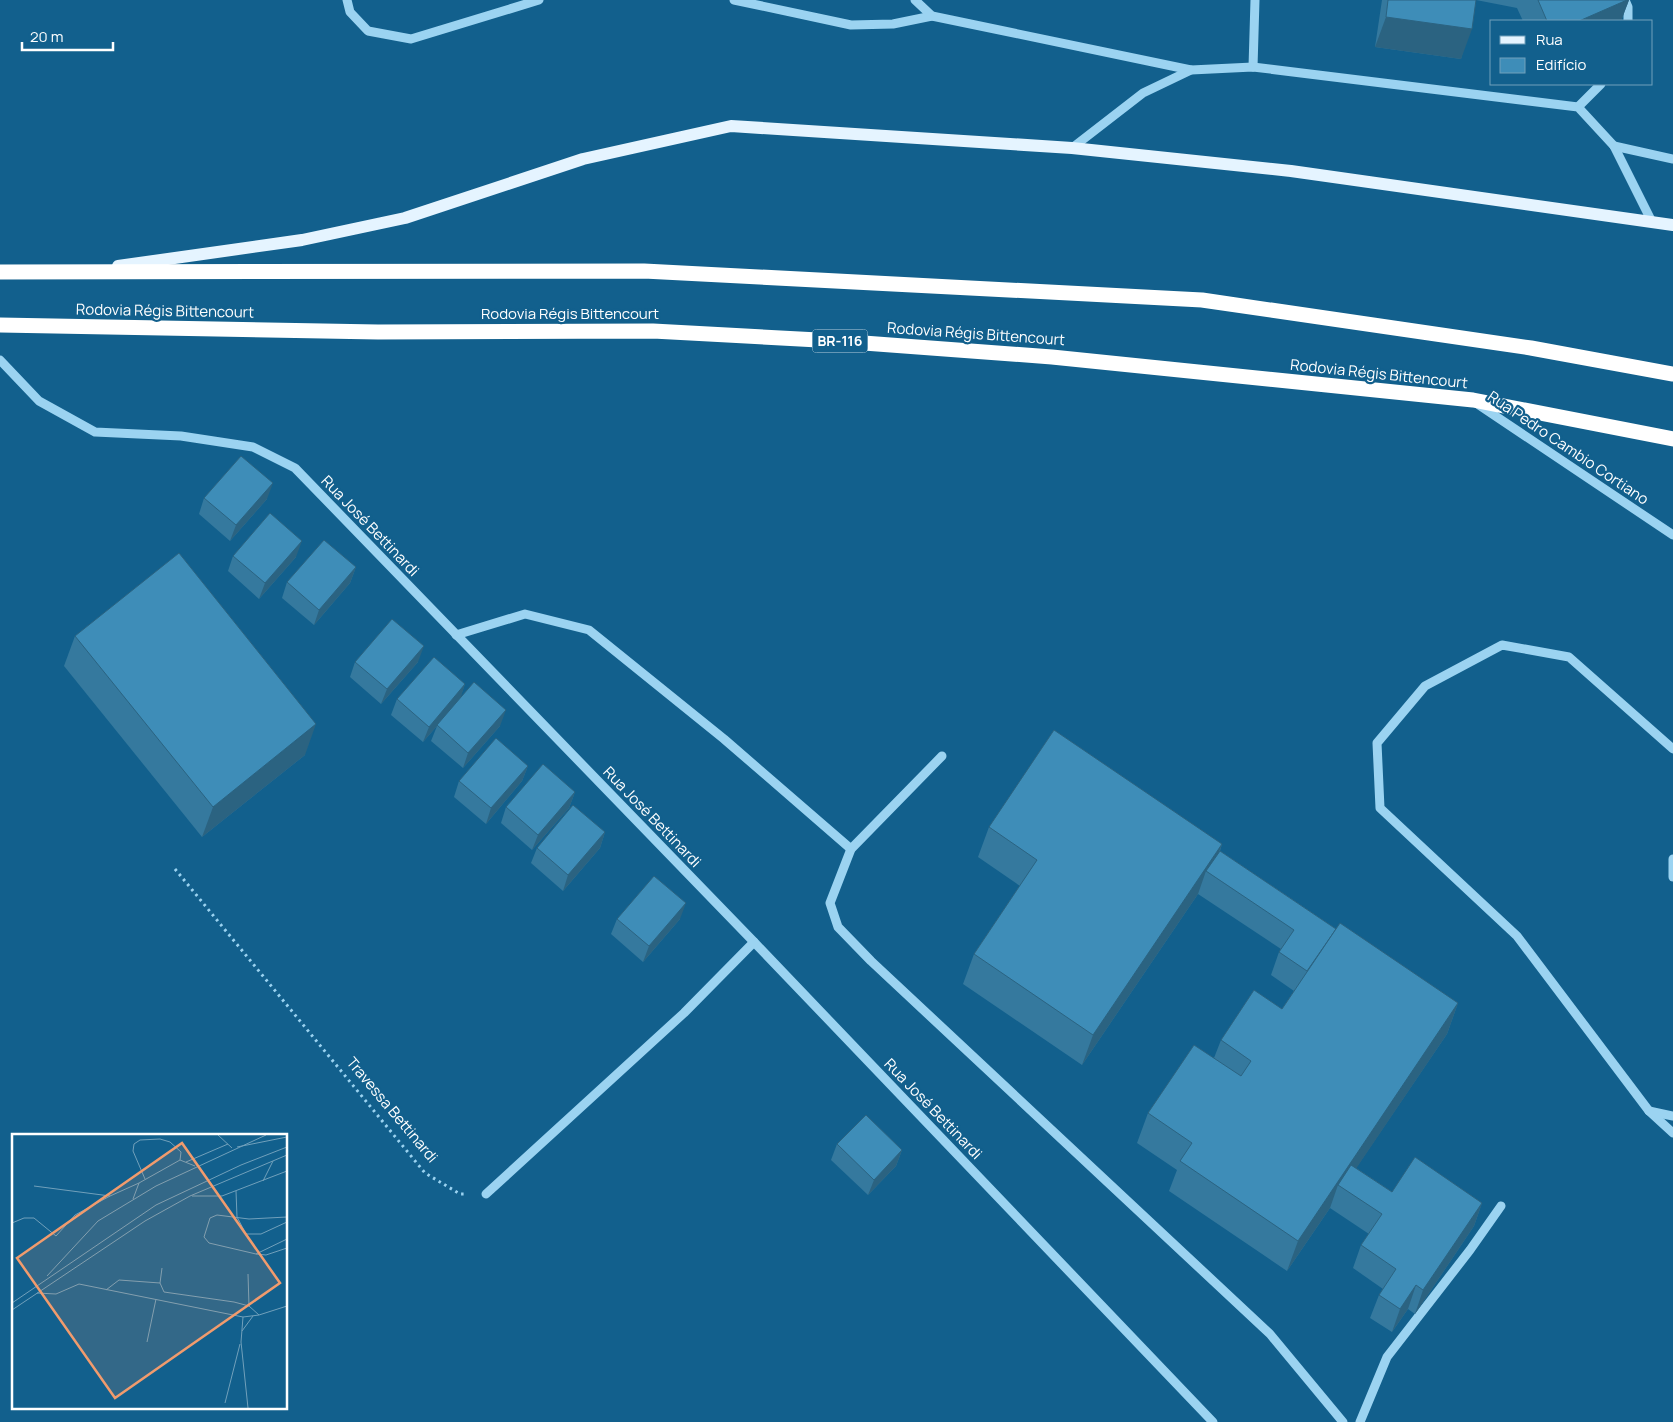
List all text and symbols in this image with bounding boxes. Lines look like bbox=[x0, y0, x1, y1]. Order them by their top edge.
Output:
scale bar bbox=[22, 20, 114, 52]
legend bbox=[1490, 20, 1653, 85]
text: 20 m bbox=[30, 26, 63, 47]
text: Rua bbox=[1536, 29, 1563, 50]
text: Edifício bbox=[1536, 54, 1587, 75]
street label: Rodovia Régis Bittencourt bbox=[76, 298, 254, 323]
street label: Rodovia Régis Bittencourt bbox=[481, 303, 659, 324]
street label: Rodovia Régis Bittencourt bbox=[886, 317, 1066, 350]
road number: BR-116 bbox=[812, 330, 868, 352]
street label: Rodovia Régis Bittencourt bbox=[1289, 354, 1469, 393]
street label: Rua Pedro Cambio Cortiano bbox=[1484, 386, 1653, 510]
street label: Rua José Bettinardi bbox=[317, 471, 424, 581]
street label: Rua José Bettinardi bbox=[599, 762, 706, 872]
street label: Travessa Bettinardi bbox=[342, 1052, 443, 1167]
street label: Rua José Bettinardi bbox=[880, 1054, 987, 1164]
inset map bbox=[12, 1134, 288, 1410]

